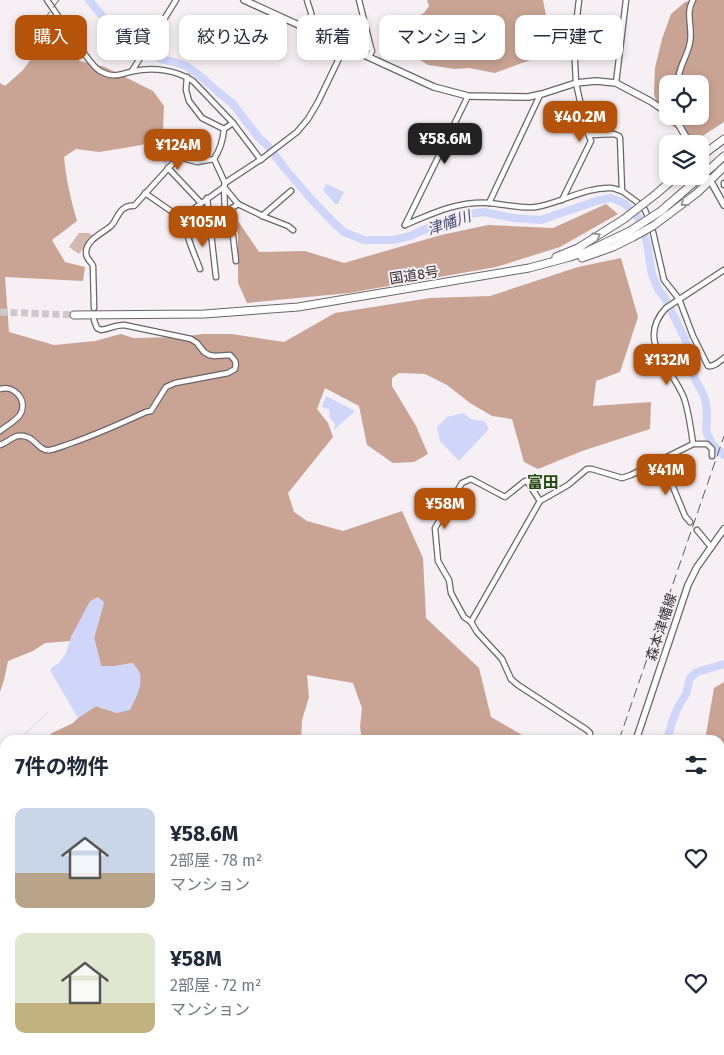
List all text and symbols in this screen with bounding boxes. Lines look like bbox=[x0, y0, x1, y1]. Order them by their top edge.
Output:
chip: 購入 bbox=[15, 15, 87, 60]
chip: 賃貸 bbox=[97, 15, 169, 60]
chip: 絞り込み bbox=[179, 15, 287, 60]
chip: 新着 bbox=[297, 15, 369, 60]
chip: マンション bbox=[379, 15, 505, 60]
chip: 一戸建て bbox=[515, 15, 623, 60]
map controls bbox=[659, 75, 709, 185]
button: locate bbox=[659, 75, 709, 125]
pin: ¥40.2M bbox=[539, 100, 621, 143]
text: ¥40.2M bbox=[554, 107, 606, 126]
pin: ¥58.6M bbox=[404, 122, 486, 165]
pin: ¥124M bbox=[143, 128, 213, 171]
text: ¥58.6M bbox=[419, 129, 471, 148]
text: ¥124M bbox=[155, 135, 201, 154]
button: layers bbox=[659, 135, 709, 185]
one-way arrow bbox=[680, 197, 690, 206]
pin: ¥105M bbox=[168, 206, 238, 248]
water label: 津幡川 bbox=[425, 207, 475, 239]
text: ¥105M bbox=[180, 212, 226, 231]
one-way arrow bbox=[592, 233, 601, 242]
street label: 国道8号 bbox=[388, 263, 440, 288]
pin: ¥132M bbox=[632, 344, 702, 386]
text: ¥132M bbox=[644, 350, 690, 369]
pin: ¥41M bbox=[636, 454, 696, 496]
text: ¥41M bbox=[648, 460, 684, 479]
district label: 富田 bbox=[527, 473, 559, 492]
pin: ¥58M bbox=[415, 488, 475, 530]
text: ¥58M bbox=[425, 494, 465, 513]
street label: 森本津幡線 bbox=[643, 591, 680, 663]
icon: filters bbox=[682, 751, 710, 779]
text: 7件の物件 bbox=[15, 754, 109, 780]
text: ¥58.6M bbox=[170, 821, 238, 847]
icon: home bbox=[55, 828, 115, 888]
icon: heart bbox=[682, 844, 710, 872]
text: 2部屋 · 78 m² bbox=[170, 851, 262, 870]
text: マンション bbox=[170, 875, 250, 894]
text: ¥58M bbox=[170, 946, 222, 972]
icon: home bbox=[55, 953, 115, 1013]
icon: heart bbox=[682, 969, 710, 997]
text: 2部屋 · 72 m² bbox=[170, 976, 261, 995]
text: マンション bbox=[170, 1000, 250, 1019]

